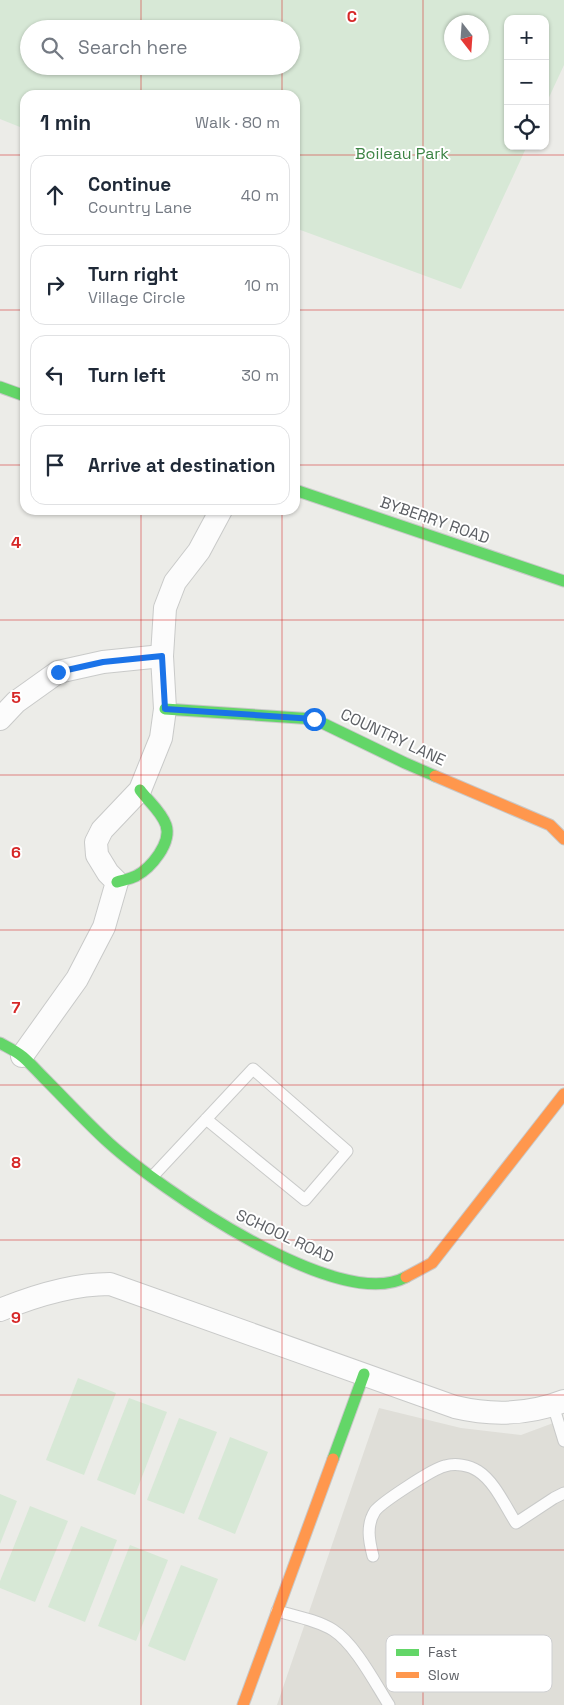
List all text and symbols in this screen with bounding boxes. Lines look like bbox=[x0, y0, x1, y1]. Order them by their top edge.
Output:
text: C bbox=[347, 6, 357, 27]
north arrow bbox=[444, 15, 489, 60]
map controls bbox=[504, 15, 549, 150]
button: + bbox=[504, 15, 549, 60]
search box bbox=[20, 20, 300, 75]
icon: search bbox=[38, 34, 66, 62]
text: Search here bbox=[78, 35, 188, 60]
button: − bbox=[504, 60, 549, 105]
button: locate bbox=[504, 105, 549, 150]
text: 1 min bbox=[40, 109, 91, 136]
text: Walk · 80 m bbox=[195, 112, 280, 133]
park label: Boileau Park bbox=[355, 143, 449, 164]
text: Continue bbox=[88, 172, 171, 197]
icon: ahead bbox=[41, 181, 69, 209]
text: 40 m bbox=[241, 185, 279, 206]
text: Country Lane bbox=[88, 197, 192, 218]
text: Turn right bbox=[88, 262, 178, 287]
icon: right bbox=[41, 271, 69, 299]
text: 10 m bbox=[244, 275, 279, 296]
text: Village Circle bbox=[88, 287, 185, 308]
icon: left bbox=[41, 361, 69, 389]
text: Turn left bbox=[88, 363, 166, 388]
text: 30 m bbox=[241, 365, 279, 386]
icon: arrive bbox=[41, 451, 69, 479]
text: Arrive at destination bbox=[88, 453, 276, 478]
street label: BYBERRY ROAD bbox=[377, 491, 493, 549]
text: 4 bbox=[11, 532, 21, 553]
route end bbox=[47, 661, 70, 684]
text: 5 bbox=[11, 687, 21, 708]
street label: COUNTRY LANE bbox=[337, 703, 449, 771]
route start bbox=[303, 708, 326, 731]
text: 6 bbox=[11, 842, 21, 863]
text: 7 bbox=[12, 997, 21, 1018]
text: 8 bbox=[11, 1152, 21, 1173]
street label: SCHOOL ROAD bbox=[233, 1204, 337, 1268]
text: 9 bbox=[11, 1307, 21, 1328]
legend bbox=[386, 1635, 552, 1692]
text: Fast bbox=[428, 1643, 457, 1661]
text: Slow bbox=[428, 1666, 460, 1684]

